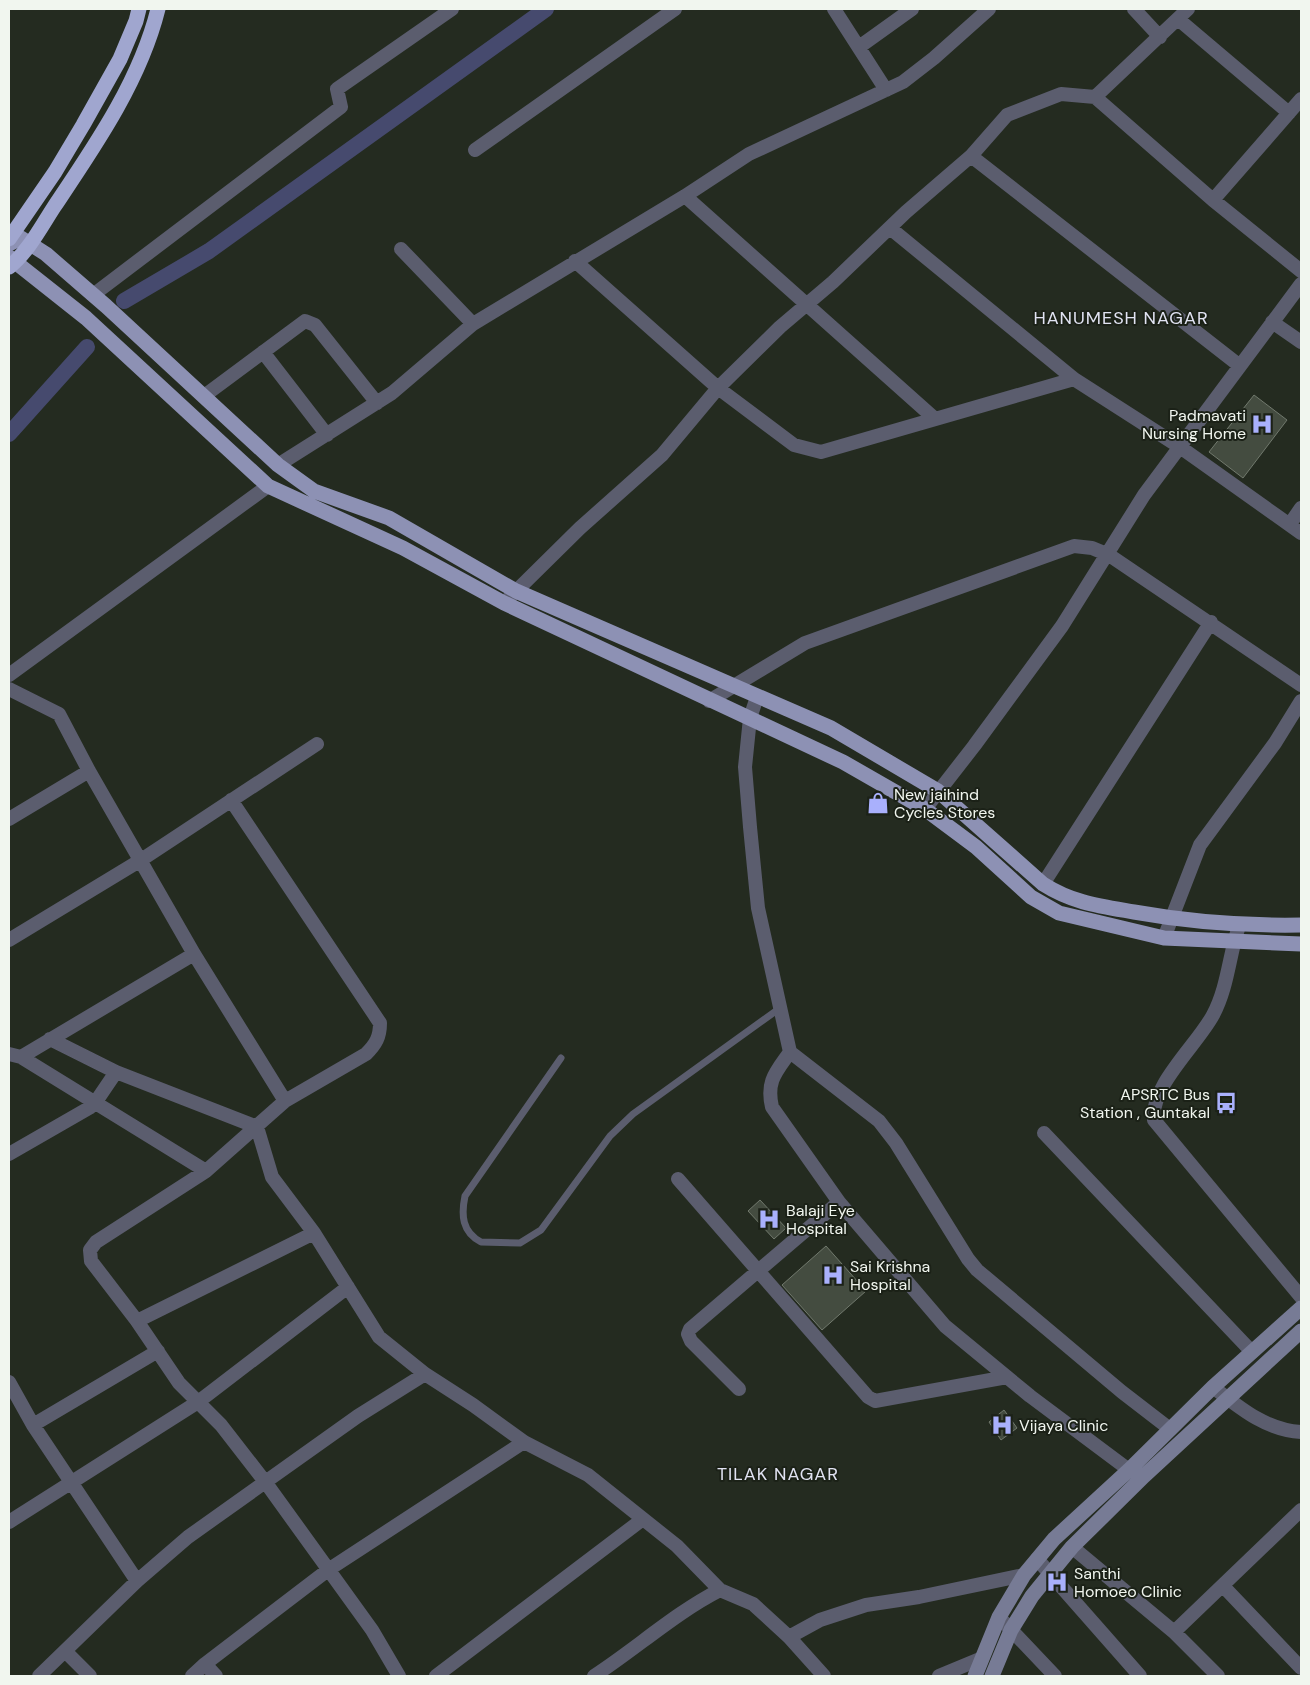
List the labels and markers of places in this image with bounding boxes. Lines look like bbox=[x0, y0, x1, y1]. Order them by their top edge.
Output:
place label: Padmavati Nursing Home bbox=[1142, 405, 1246, 444]
hospital icon: Padmavati Nursing Home bbox=[1249, 411, 1275, 437]
place label: New jaihind Cycles Stores bbox=[894, 784, 995, 823]
shop icon: New jaihind Cycles Stores bbox=[865, 790, 891, 816]
place label: APSRTC Bus Station , Guntakal bbox=[1080, 1084, 1210, 1123]
bus stop icon: APSRTC Bus Station , Guntakal bbox=[1213, 1090, 1239, 1116]
place label: Balaji Eye Hospital bbox=[786, 1200, 855, 1239]
hospital icon: Balaji Eye Hospital bbox=[756, 1206, 782, 1232]
place label: Sai Krishna Hospital bbox=[850, 1256, 930, 1295]
hospital icon: Sai Krishna Hospital bbox=[820, 1262, 846, 1288]
hospital icon: Vijaya Clinic bbox=[989, 1412, 1015, 1438]
place label: Vijaya Clinic bbox=[1019, 1415, 1108, 1436]
place label: Santhi Homoeo Clinic bbox=[1074, 1563, 1182, 1602]
hospital icon: Santhi Homoeo Clinic bbox=[1044, 1569, 1070, 1595]

